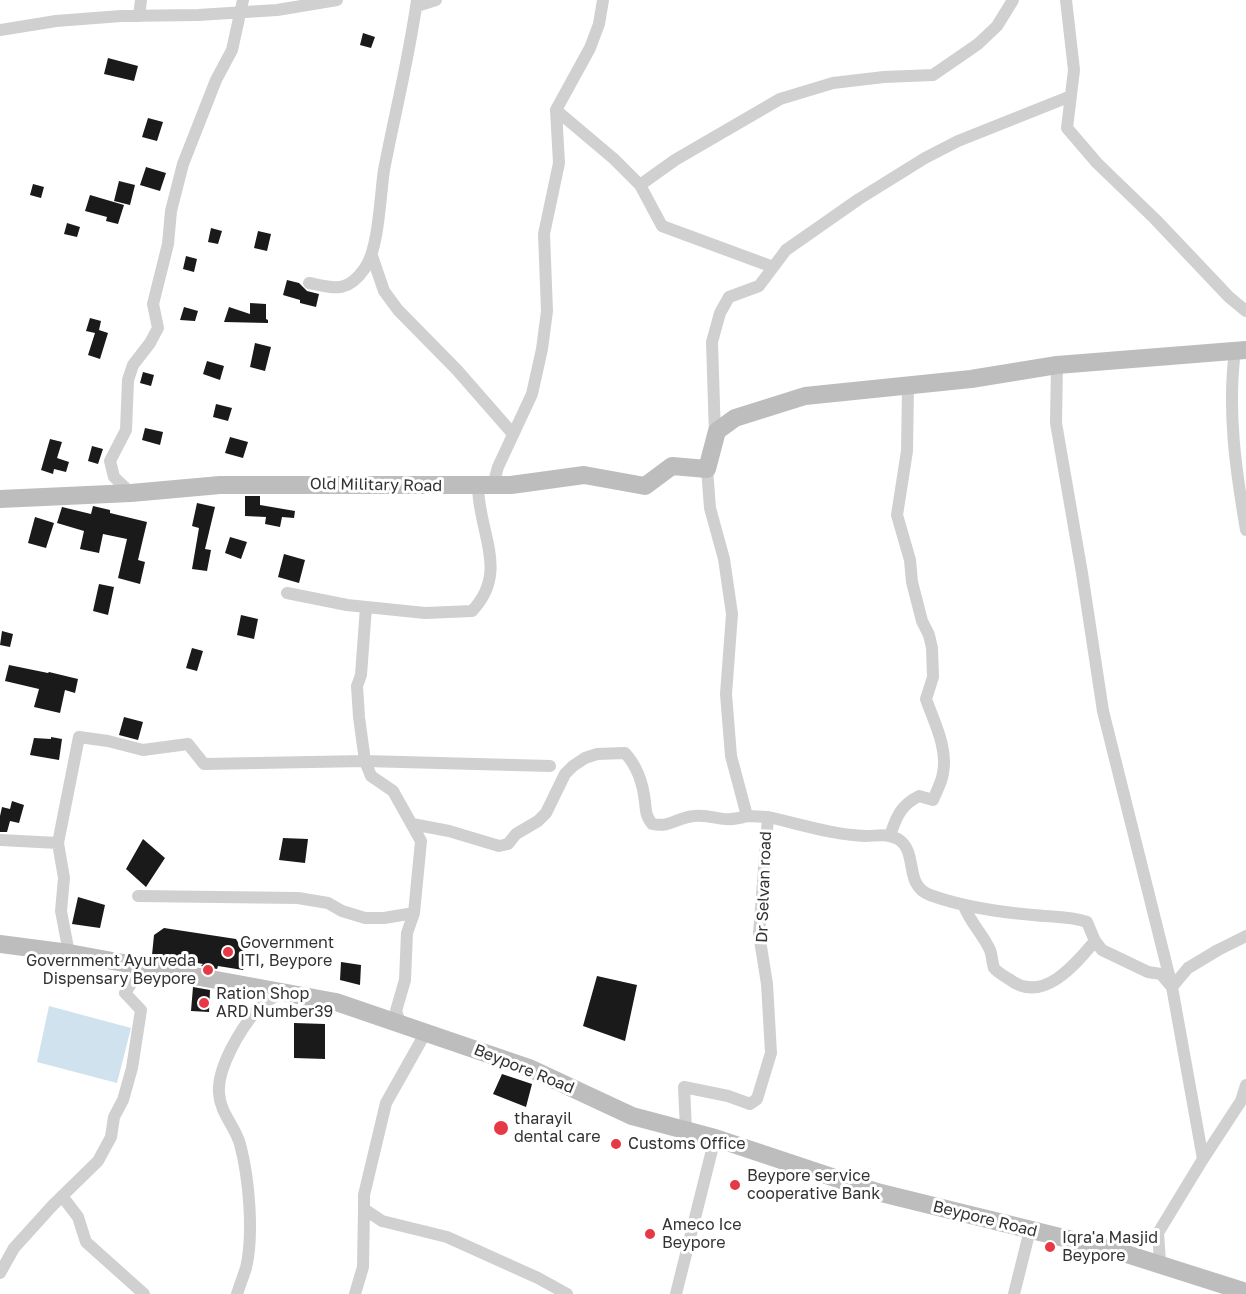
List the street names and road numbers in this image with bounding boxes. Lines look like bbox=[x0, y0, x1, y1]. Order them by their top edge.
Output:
street label: Old Military Road bbox=[310, 474, 442, 496]
street label: Dr Selvan road bbox=[752, 831, 776, 943]
street label: Beypore Road bbox=[471, 1040, 577, 1098]
street label: Beypore Road bbox=[931, 1197, 1039, 1241]

